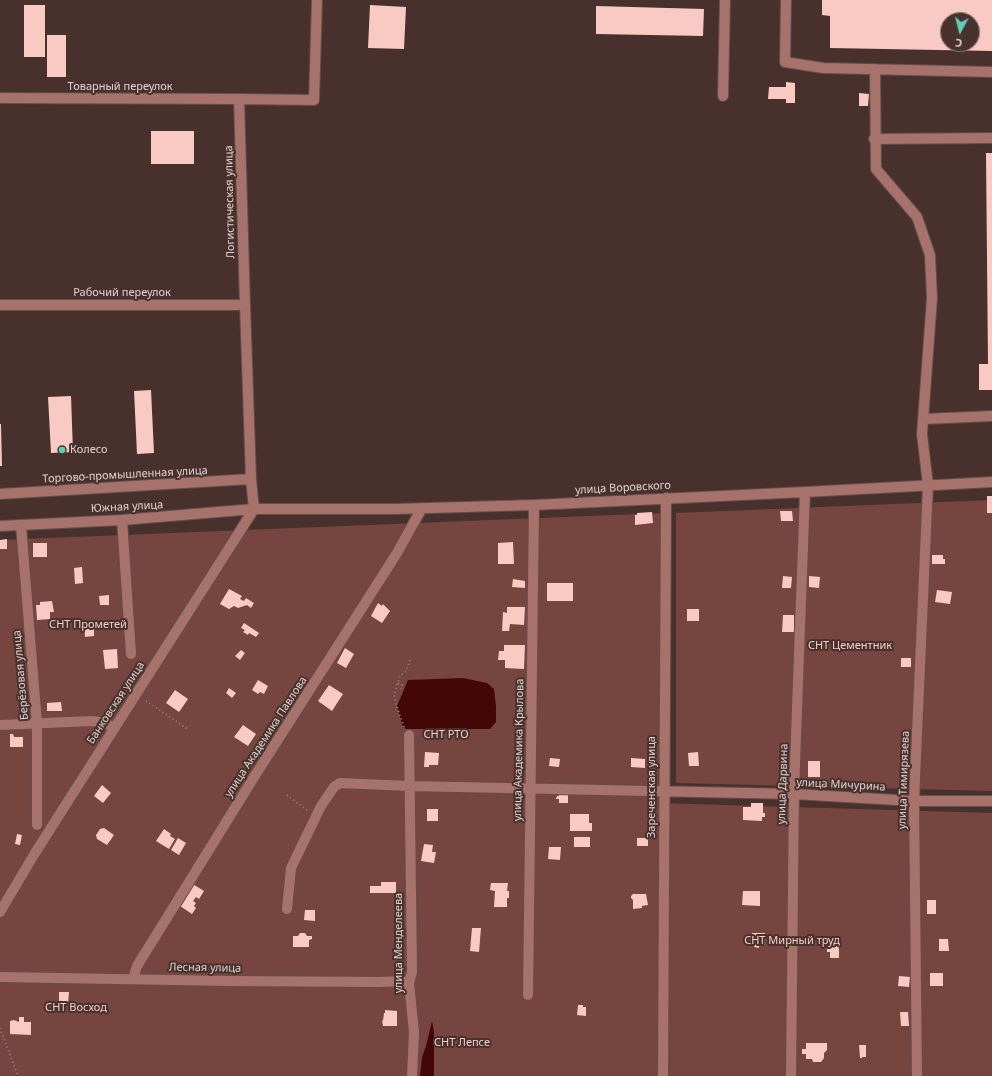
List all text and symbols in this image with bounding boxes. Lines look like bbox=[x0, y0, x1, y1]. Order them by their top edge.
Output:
north arrow bbox=[940, 12, 980, 52]
text: С bbox=[954, 36, 963, 51]
street label: Товарный переулок bbox=[67, 80, 173, 94]
street label: Логистическая улица bbox=[222, 145, 238, 259]
street label: Рабочий переулок bbox=[73, 286, 171, 300]
place label: Колесо bbox=[70, 443, 108, 457]
marker: Колесо bbox=[57, 445, 67, 455]
street label: Торгово-промышленная улица bbox=[42, 464, 208, 486]
street label: улица Воровского bbox=[575, 479, 671, 497]
street label: Южная улица bbox=[90, 499, 164, 515]
park label: СНТ Прометей bbox=[49, 618, 127, 632]
street label: Берёзовая улица bbox=[10, 630, 32, 720]
park label: СНТ Цементник bbox=[808, 639, 892, 653]
street label: Банковская улица bbox=[84, 659, 148, 747]
street label: улица Академика Павлова bbox=[222, 674, 310, 800]
street label: улица Академика Крылова bbox=[511, 679, 527, 821]
park label: СНТ РТО bbox=[423, 728, 469, 742]
street label: улица Тимирязева bbox=[896, 730, 912, 830]
street label: Зареченская улица bbox=[645, 736, 659, 838]
street label: улица Дарвина bbox=[775, 743, 791, 825]
street label: улица Мичурина bbox=[796, 776, 886, 794]
street label: улица Менделеева bbox=[392, 893, 406, 993]
park label: СНТ Мирный труд bbox=[744, 934, 840, 948]
street label: Лесная улица bbox=[169, 961, 241, 975]
park label: СНТ Восход bbox=[45, 1001, 107, 1015]
park label: СНТ Лепсе bbox=[434, 1036, 490, 1050]

